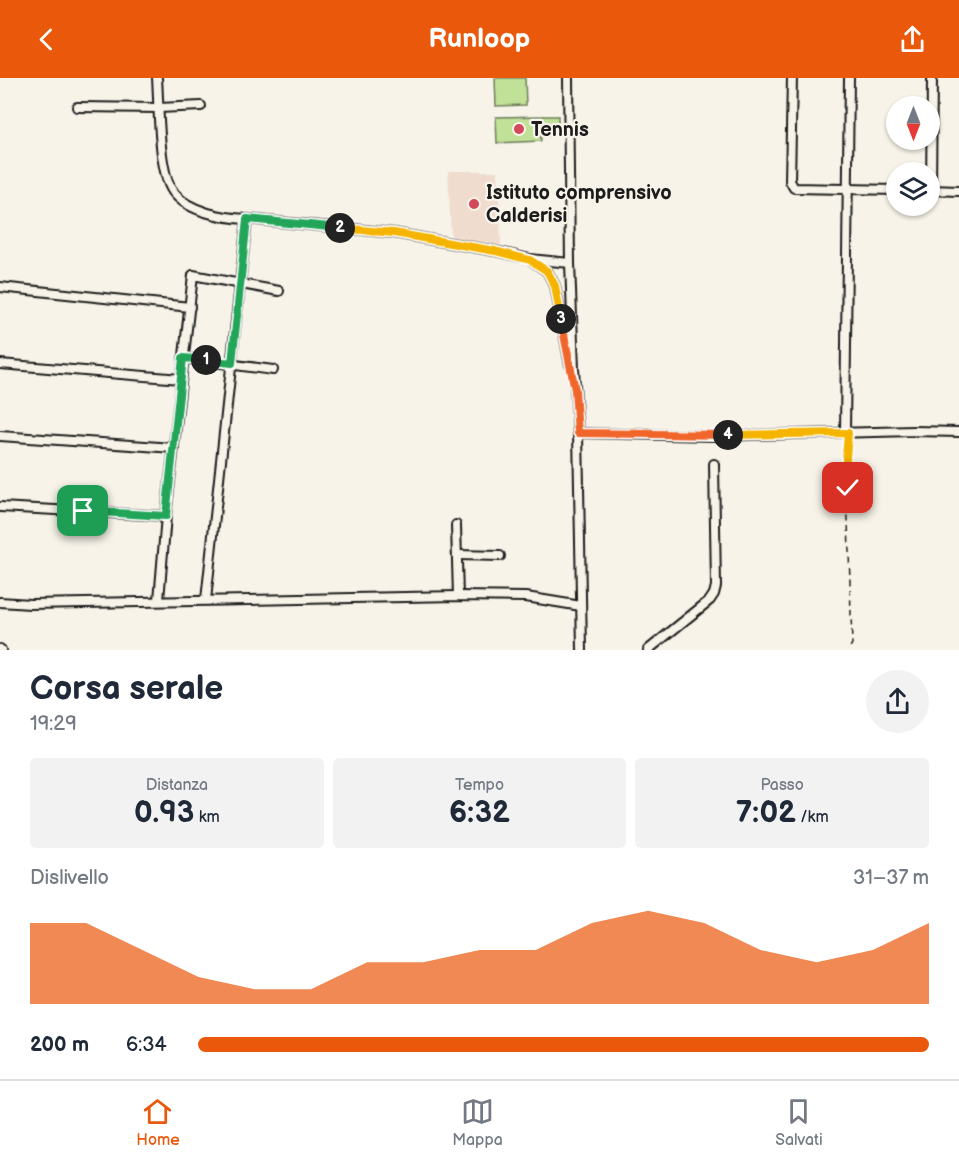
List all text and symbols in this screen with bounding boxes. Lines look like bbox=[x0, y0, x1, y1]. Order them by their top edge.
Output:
icon: back bbox=[30, 23, 63, 56]
text: Runloop bbox=[429, 23, 530, 55]
icon: share bbox=[896, 23, 929, 56]
north arrow bbox=[886, 96, 940, 150]
map controls bbox=[886, 96, 940, 216]
place label: Tennis bbox=[531, 118, 589, 142]
marker: Tennis bbox=[512, 122, 526, 136]
button: layers bbox=[886, 162, 940, 216]
place label: Istituto comprensivo Calderisi bbox=[486, 181, 672, 228]
marker: Istituto comprensivo Calderisi bbox=[467, 197, 481, 211]
pin: 2 bbox=[325, 213, 355, 243]
text: 2 bbox=[335, 218, 345, 237]
pin: 3 bbox=[546, 304, 576, 334]
text: 3 bbox=[556, 309, 566, 328]
pin: 1 bbox=[191, 345, 221, 375]
text: 1 bbox=[203, 350, 209, 369]
pin: 4 bbox=[713, 420, 743, 450]
text: 4 bbox=[723, 425, 733, 444]
pin bbox=[822, 462, 873, 513]
icon: check bbox=[831, 471, 864, 504]
pin bbox=[57, 485, 108, 536]
icon: arrive bbox=[66, 494, 99, 527]
text: Corsa serale bbox=[30, 669, 223, 709]
button: share bbox=[866, 670, 929, 733]
text: 19:29 bbox=[30, 712, 77, 736]
text: Distanza bbox=[146, 776, 208, 795]
text: Tempo bbox=[455, 776, 504, 795]
text: Passo bbox=[760, 776, 804, 795]
text: 0.93 bbox=[134, 795, 194, 831]
text: 6:32 bbox=[449, 795, 510, 831]
text: 7:02 bbox=[736, 795, 796, 831]
text: km bbox=[194, 808, 220, 827]
text: /km bbox=[796, 808, 829, 827]
text: Dislivello bbox=[30, 866, 109, 890]
text: 31–37 m bbox=[853, 866, 929, 890]
text: 200 m bbox=[30, 1033, 89, 1057]
text: 6:34 bbox=[126, 1033, 167, 1057]
tab: Home bbox=[136, 1095, 180, 1150]
tab: Mappa bbox=[452, 1095, 503, 1150]
tab: Salvati bbox=[775, 1095, 823, 1150]

